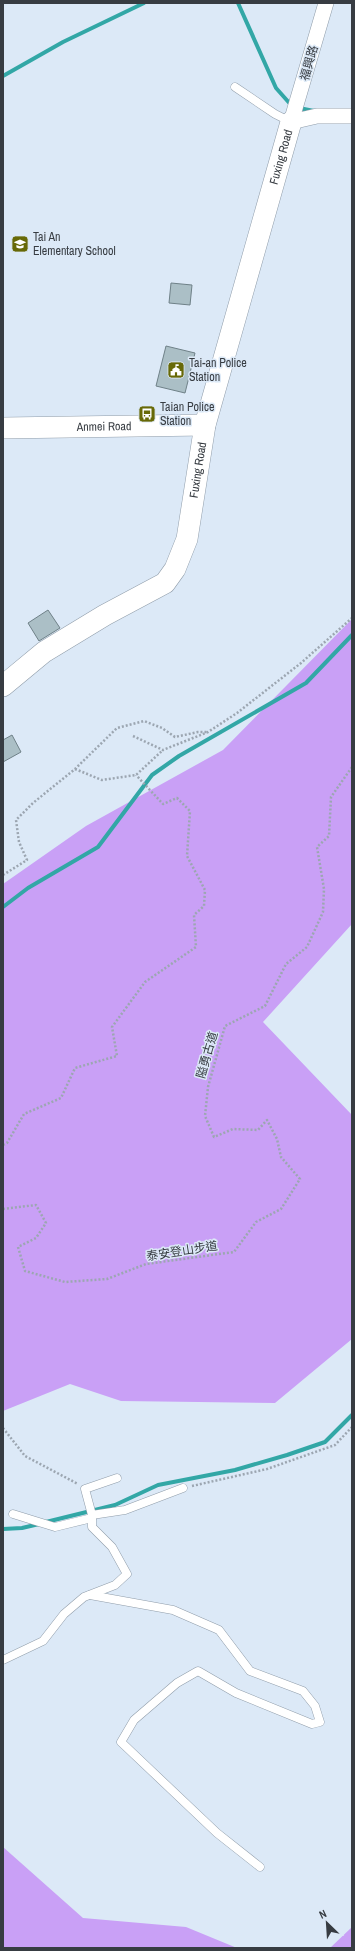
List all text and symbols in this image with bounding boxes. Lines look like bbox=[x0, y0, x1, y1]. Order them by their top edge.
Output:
street label: 福興路 bbox=[296, 43, 322, 83]
street label: Fuxing Road bbox=[266, 128, 296, 186]
place label: Tai An Elementary School bbox=[33, 229, 116, 259]
school or university icon: Tai An Elementary School bbox=[10, 234, 30, 254]
place label: Tai-an Police Station bbox=[189, 355, 247, 385]
public building icon: Tai-an Police Station bbox=[166, 360, 186, 380]
place label: Taian Police Station bbox=[160, 399, 214, 429]
bus stop icon: Taian Police Station bbox=[137, 404, 157, 424]
street label: Anmei Road bbox=[75, 418, 132, 435]
street label: Fuxing Road bbox=[186, 441, 210, 499]
street label: 隘勇古道 bbox=[193, 1030, 221, 1080]
street label: 泰安登山步道 bbox=[145, 1237, 219, 1265]
north arrow bbox=[307, 1903, 347, 1943]
text: N bbox=[317, 1906, 329, 1922]

